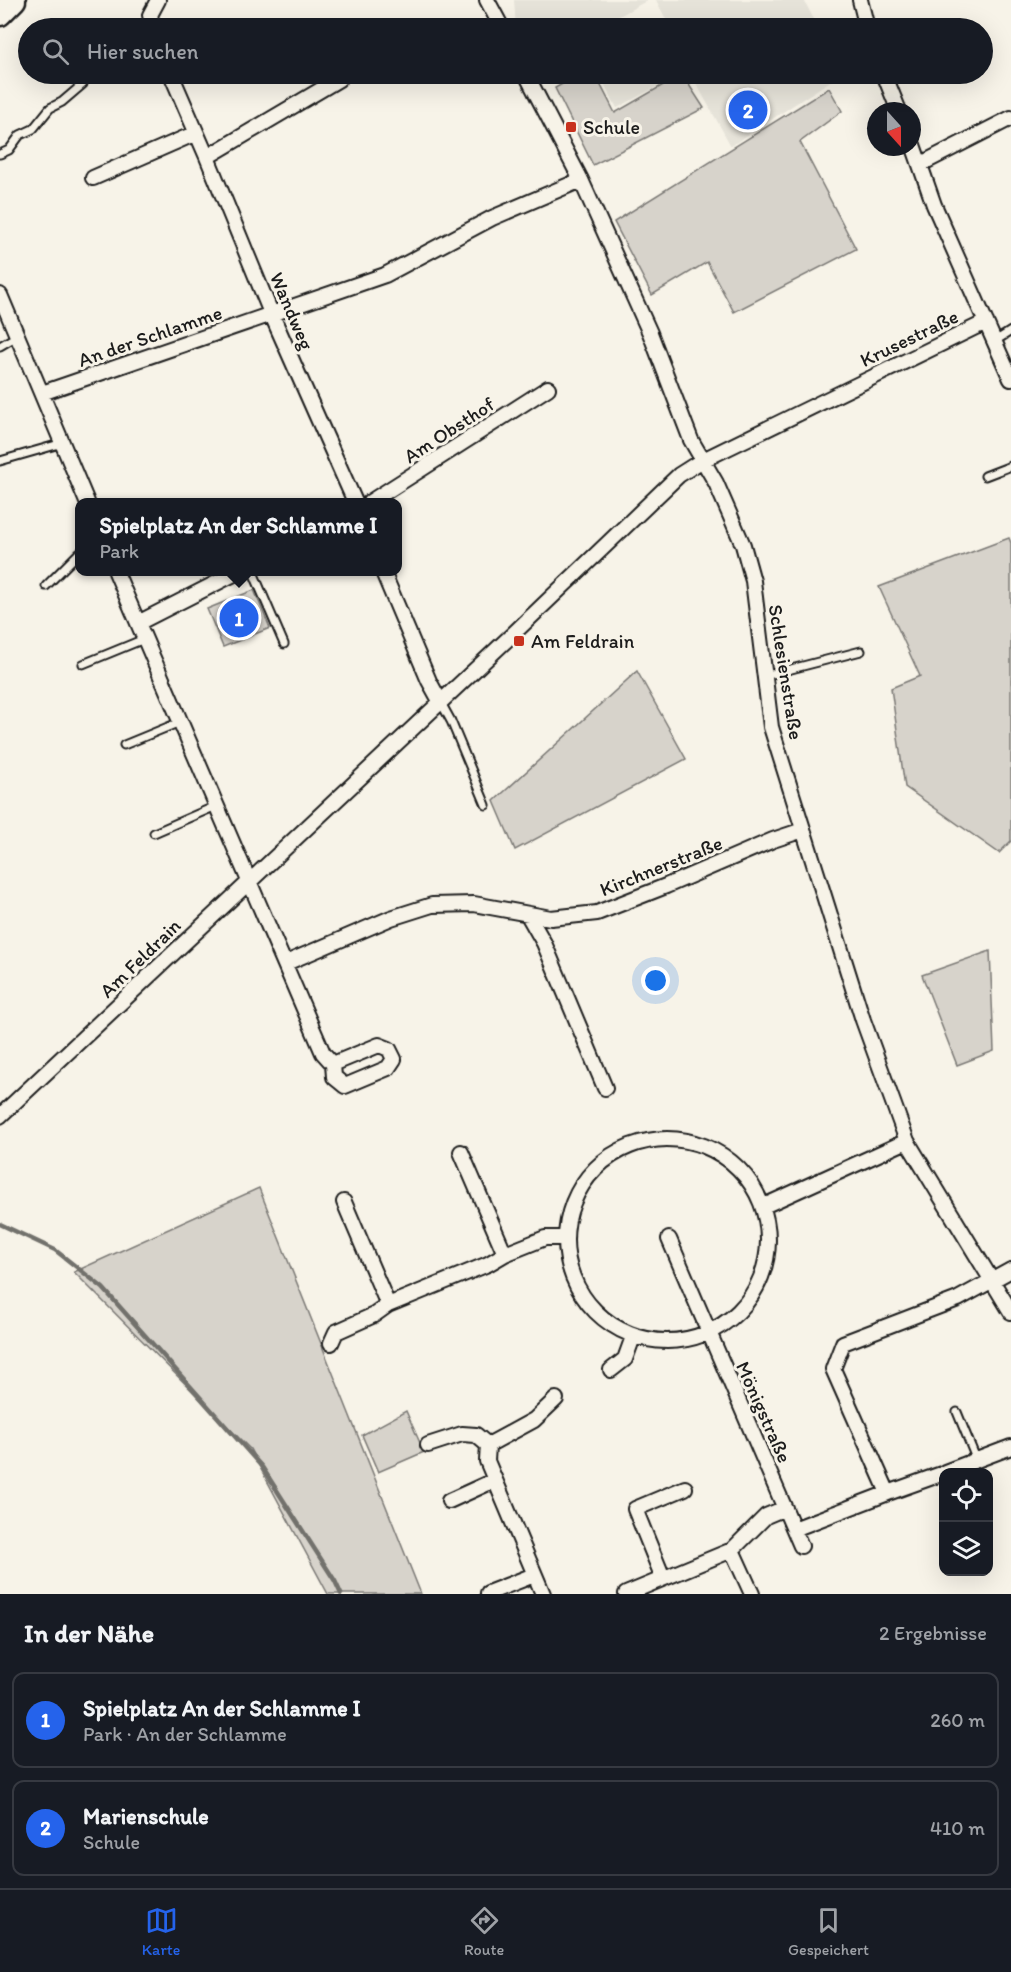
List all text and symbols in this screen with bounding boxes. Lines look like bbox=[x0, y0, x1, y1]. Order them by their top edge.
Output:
search box bbox=[18, 18, 993, 84]
icon: search bbox=[39, 35, 72, 68]
text: Hier suchen bbox=[87, 38, 198, 65]
pin: 2 bbox=[728, 88, 768, 132]
north arrow bbox=[867, 102, 921, 156]
place label: Schule bbox=[583, 115, 640, 139]
marker: Schule bbox=[564, 120, 578, 134]
street label: Wandweg bbox=[265, 268, 319, 354]
street label: An der Schlamme bbox=[75, 300, 225, 372]
street label: Krusestraße bbox=[856, 304, 962, 372]
street label: Am Obsthof bbox=[399, 392, 499, 468]
popup bbox=[75, 498, 402, 576]
text: Spielplatz An der Schlamme I bbox=[100, 512, 377, 539]
text: Park bbox=[100, 539, 139, 563]
pin: 1 bbox=[220, 596, 258, 640]
street label: Schlesienstraße bbox=[763, 603, 809, 741]
place label: Am Feldrain bbox=[531, 629, 635, 653]
marker: Am Feldrain bbox=[512, 634, 526, 648]
street label: Kirchnerstraße bbox=[596, 830, 726, 902]
street label: Am Feldrain bbox=[94, 913, 186, 1003]
your location bbox=[641, 966, 670, 995]
street label: Mönigstraße bbox=[731, 1358, 797, 1466]
map controls bbox=[939, 1468, 993, 1576]
button: locate bbox=[939, 1468, 993, 1522]
button: layers bbox=[939, 1522, 993, 1576]
text: In der Nähe bbox=[24, 1617, 154, 1649]
text: 2 Ergebnisse bbox=[879, 1621, 987, 1645]
text: Spielplatz An der Schlamme I bbox=[83, 1695, 361, 1722]
text: 1 bbox=[41, 1708, 50, 1732]
text: 260 m bbox=[930, 1708, 985, 1732]
text: Park · An der Schlamme bbox=[83, 1722, 287, 1746]
text: Marienschule bbox=[83, 1803, 209, 1830]
text: 2 bbox=[40, 1816, 51, 1840]
text: 410 m bbox=[930, 1816, 985, 1840]
text: Schule bbox=[83, 1830, 140, 1854]
tab: Karte bbox=[142, 1904, 180, 1959]
tab: Route bbox=[464, 1904, 504, 1959]
tab: Gespeichert bbox=[788, 1904, 869, 1959]

